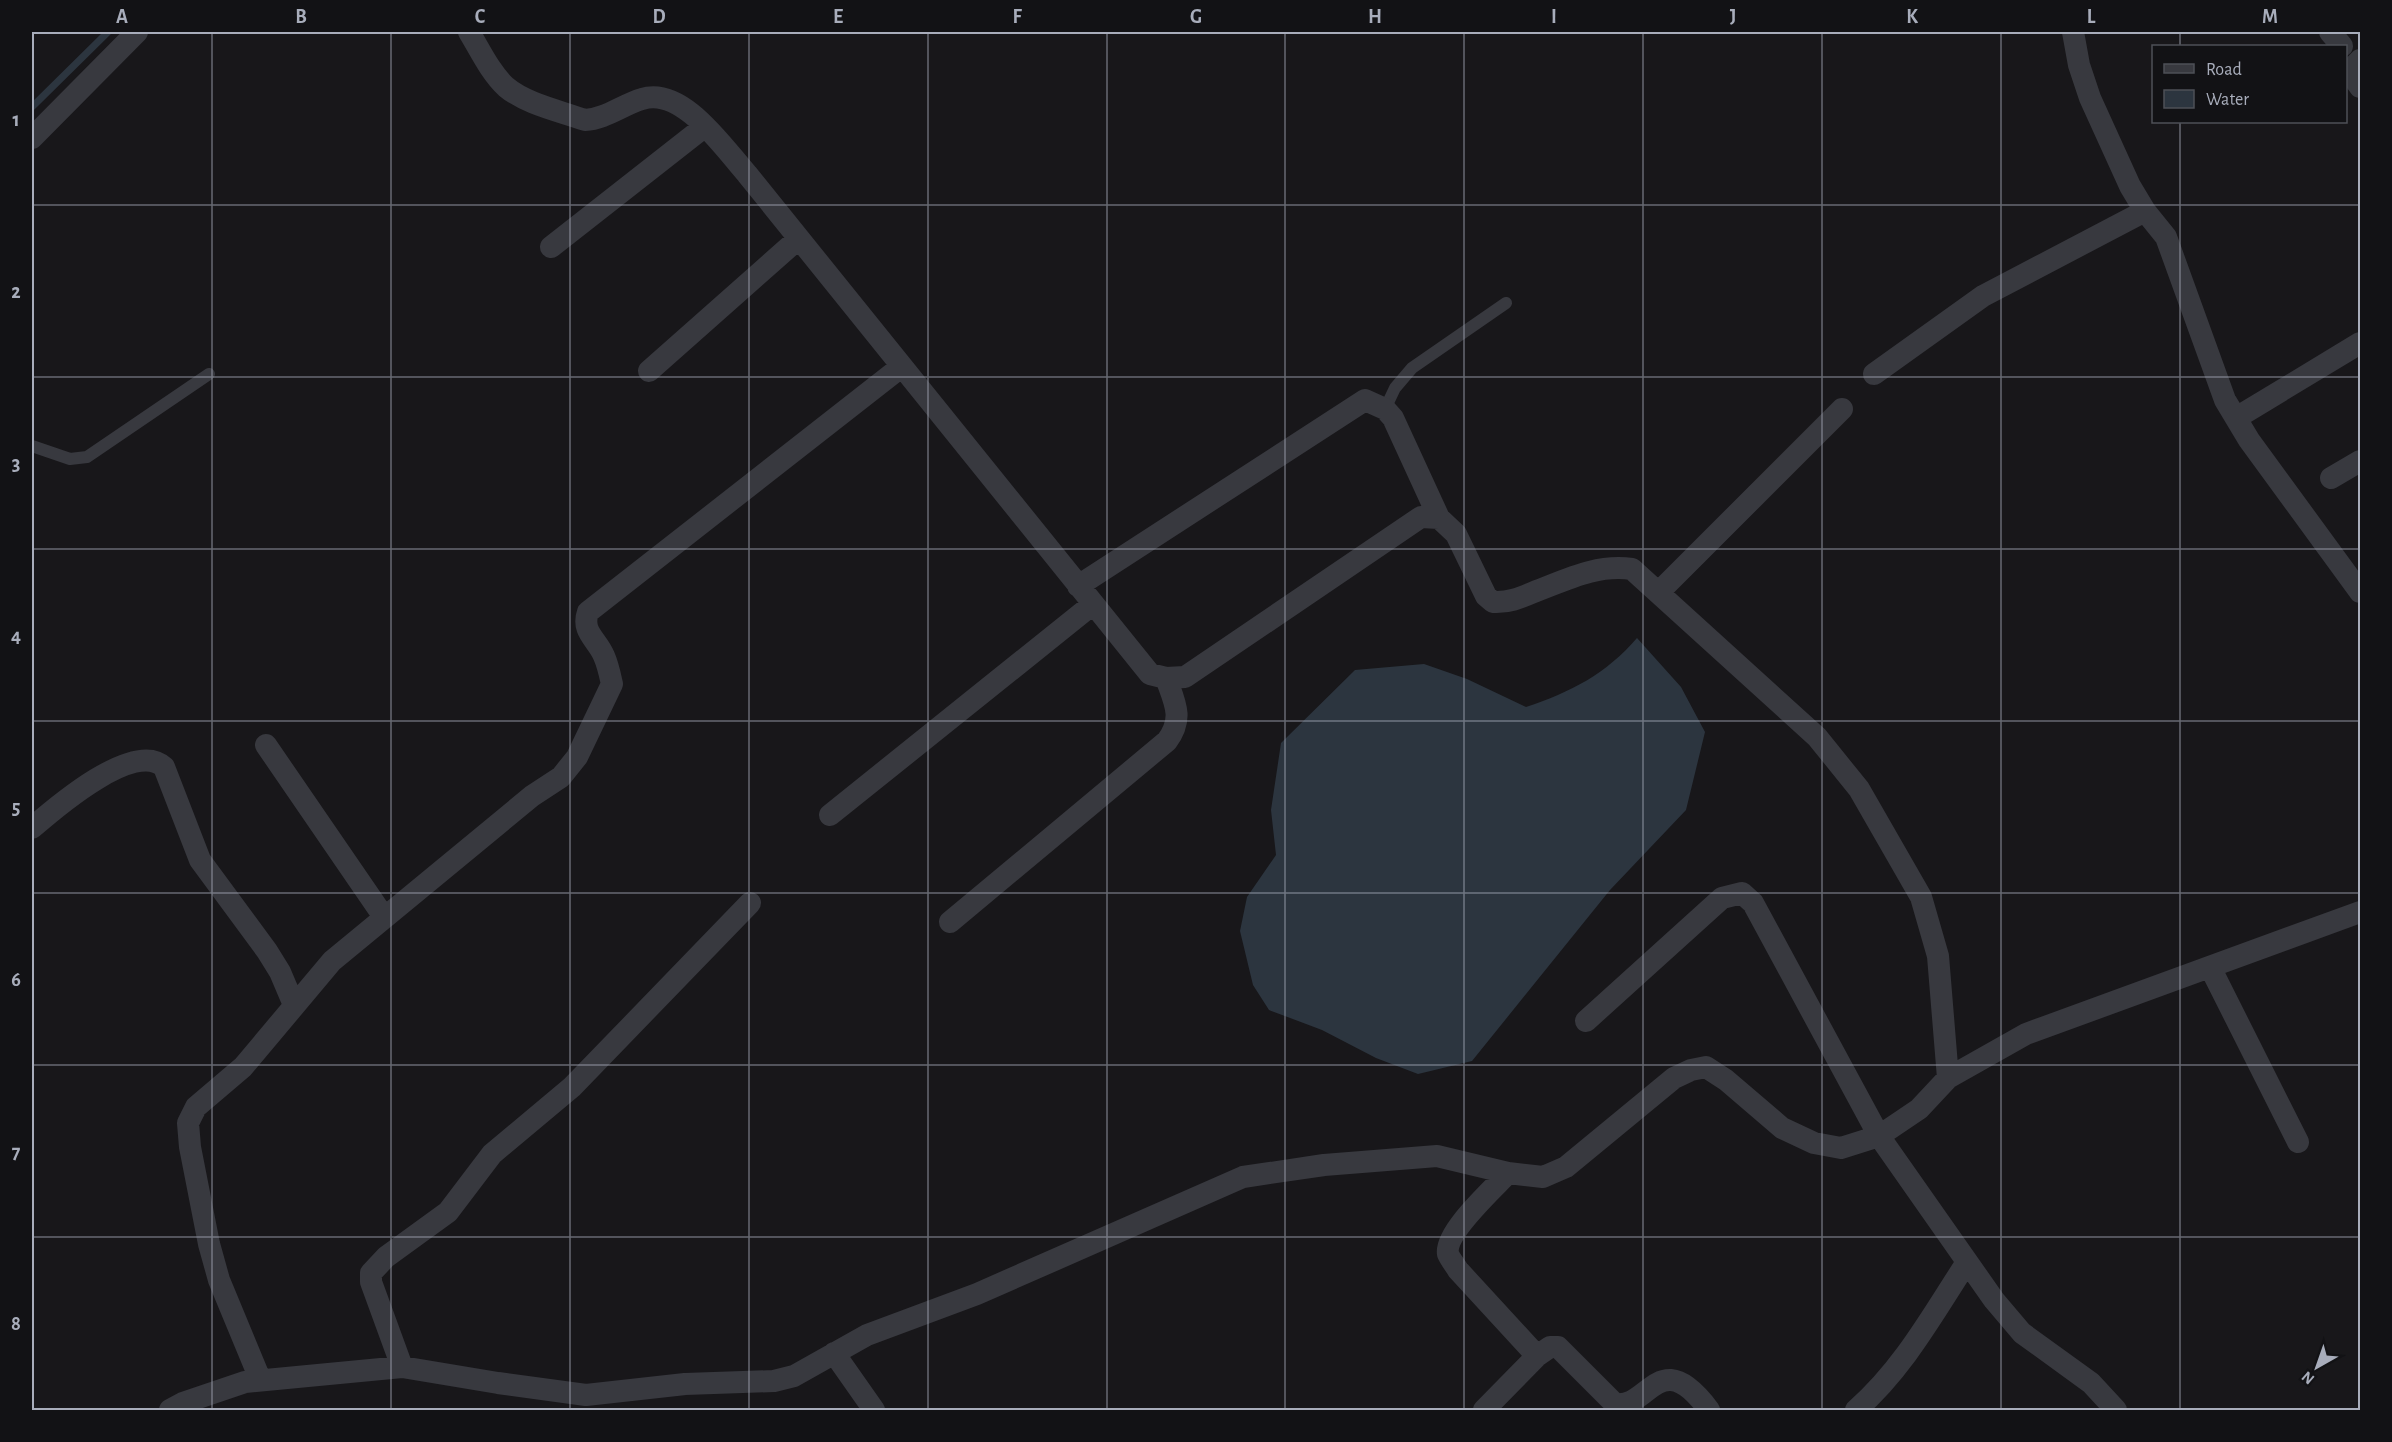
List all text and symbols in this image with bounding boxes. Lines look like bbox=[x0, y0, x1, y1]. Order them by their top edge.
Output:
text: A bbox=[116, 7, 128, 27]
text: B bbox=[295, 7, 307, 27]
text: C bbox=[475, 7, 486, 27]
text: D bbox=[652, 7, 666, 27]
text: E bbox=[833, 7, 843, 27]
text: F bbox=[1012, 7, 1022, 27]
text: G bbox=[1190, 7, 1202, 27]
text: H bbox=[1368, 7, 1382, 27]
text: I bbox=[1551, 7, 1557, 27]
text: J bbox=[1730, 7, 1736, 27]
text: K bbox=[1906, 7, 1918, 27]
text: L bbox=[2087, 7, 2096, 27]
text: M bbox=[2262, 7, 2278, 27]
legend bbox=[2152, 45, 2347, 123]
text: Road bbox=[2206, 61, 2242, 79]
text: Water bbox=[2206, 91, 2249, 109]
text: 1 bbox=[12, 110, 20, 130]
text: 2 bbox=[11, 282, 21, 302]
text: 3 bbox=[12, 454, 20, 474]
text: 4 bbox=[11, 626, 21, 646]
text: 5 bbox=[12, 798, 20, 818]
text: 6 bbox=[11, 970, 21, 990]
text: 7 bbox=[12, 1142, 21, 1162]
text: 8 bbox=[11, 1314, 21, 1334]
north arrow bbox=[2287, 1337, 2347, 1397]
text: N bbox=[2299, 1368, 2317, 1387]

